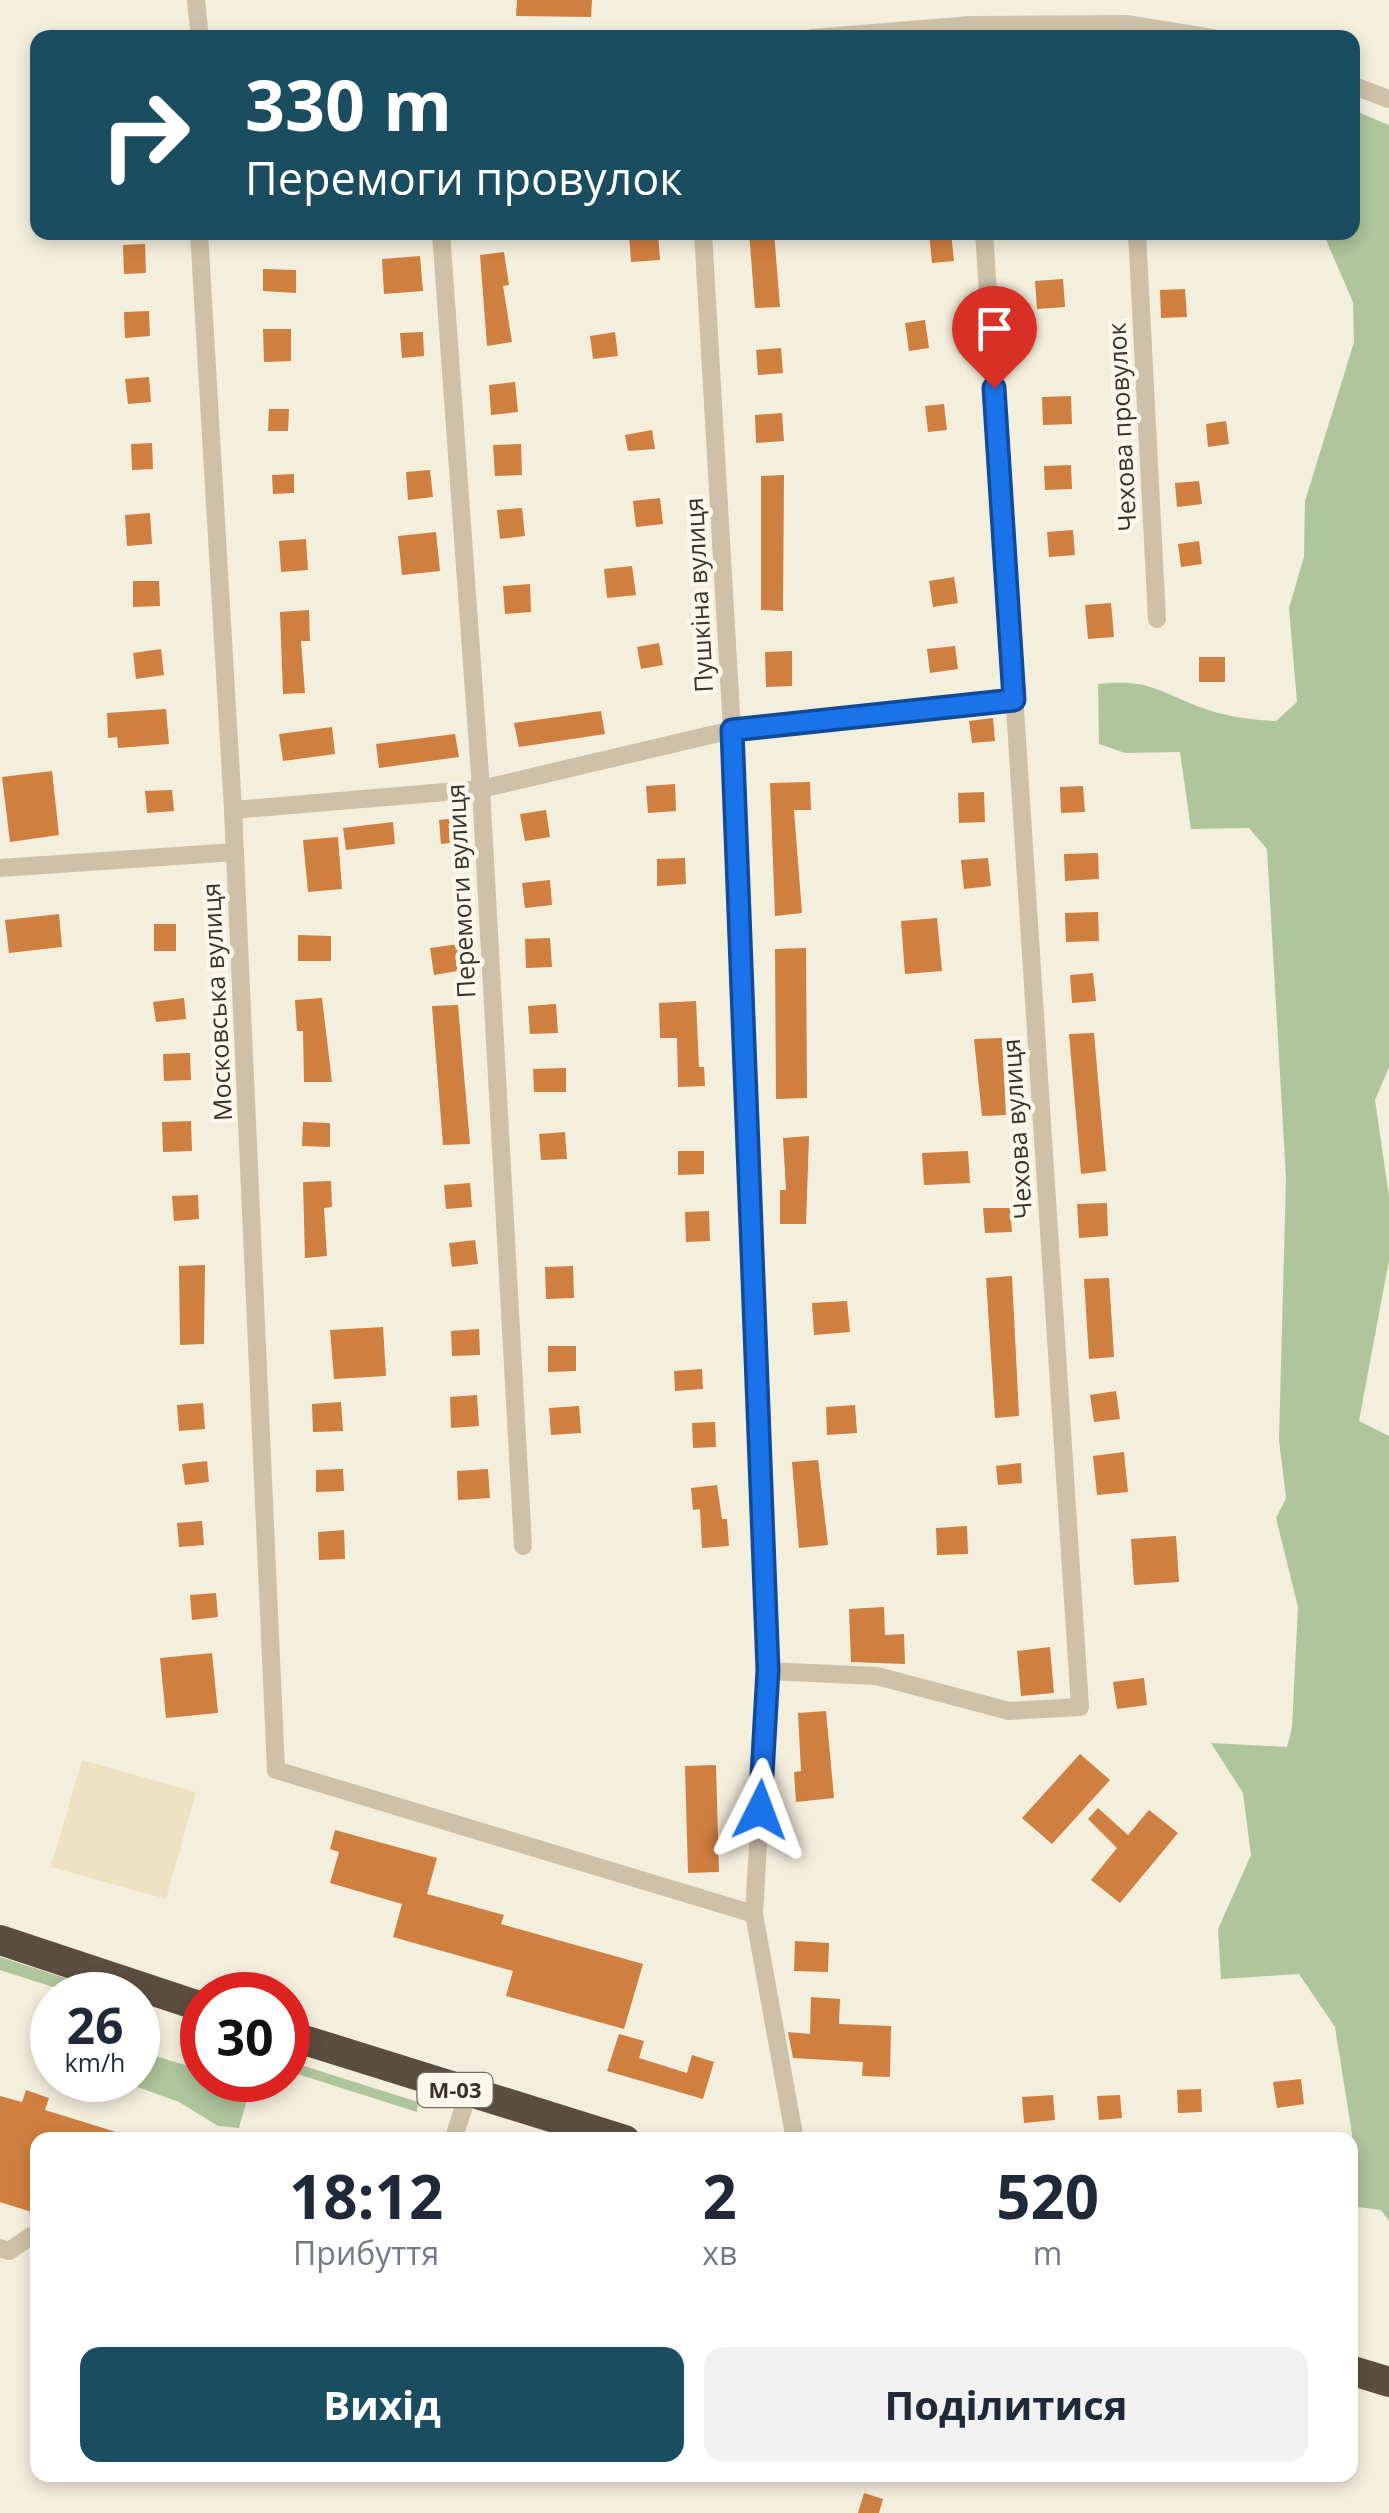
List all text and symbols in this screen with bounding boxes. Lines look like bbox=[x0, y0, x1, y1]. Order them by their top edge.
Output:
text: 330 m bbox=[245, 56, 452, 152]
icon: right bbox=[80, 70, 210, 200]
text: Перемоги провулок bbox=[245, 147, 683, 208]
pin bbox=[952, 286, 1037, 389]
icon: arrive bbox=[967, 301, 1022, 356]
street label: Чехова провулок bbox=[1099, 322, 1143, 532]
street label: Пушкіна вулиця bbox=[676, 497, 720, 693]
street label: Перемоги вулиця bbox=[437, 783, 483, 999]
street label: Московська вулиця bbox=[193, 882, 239, 1122]
street label: Чехова вулиця bbox=[993, 1038, 1039, 1220]
position arrow bbox=[708, 1758, 812, 1862]
speed limit sign: 30 bbox=[180, 1972, 310, 2102]
text: 26 bbox=[66, 1991, 124, 2059]
text: km/h bbox=[65, 2045, 125, 2079]
road number: М-03 bbox=[418, 2073, 492, 2107]
text: 18:12 bbox=[289, 2155, 443, 2237]
text: 2 bbox=[703, 2155, 737, 2237]
text: 520 bbox=[996, 2155, 1099, 2237]
text: Прибуття bbox=[293, 2231, 439, 2274]
text: хв bbox=[702, 2231, 737, 2274]
text: m bbox=[1033, 2231, 1062, 2274]
button: Вихід bbox=[80, 2347, 684, 2462]
button: Поділитися bbox=[704, 2347, 1308, 2462]

